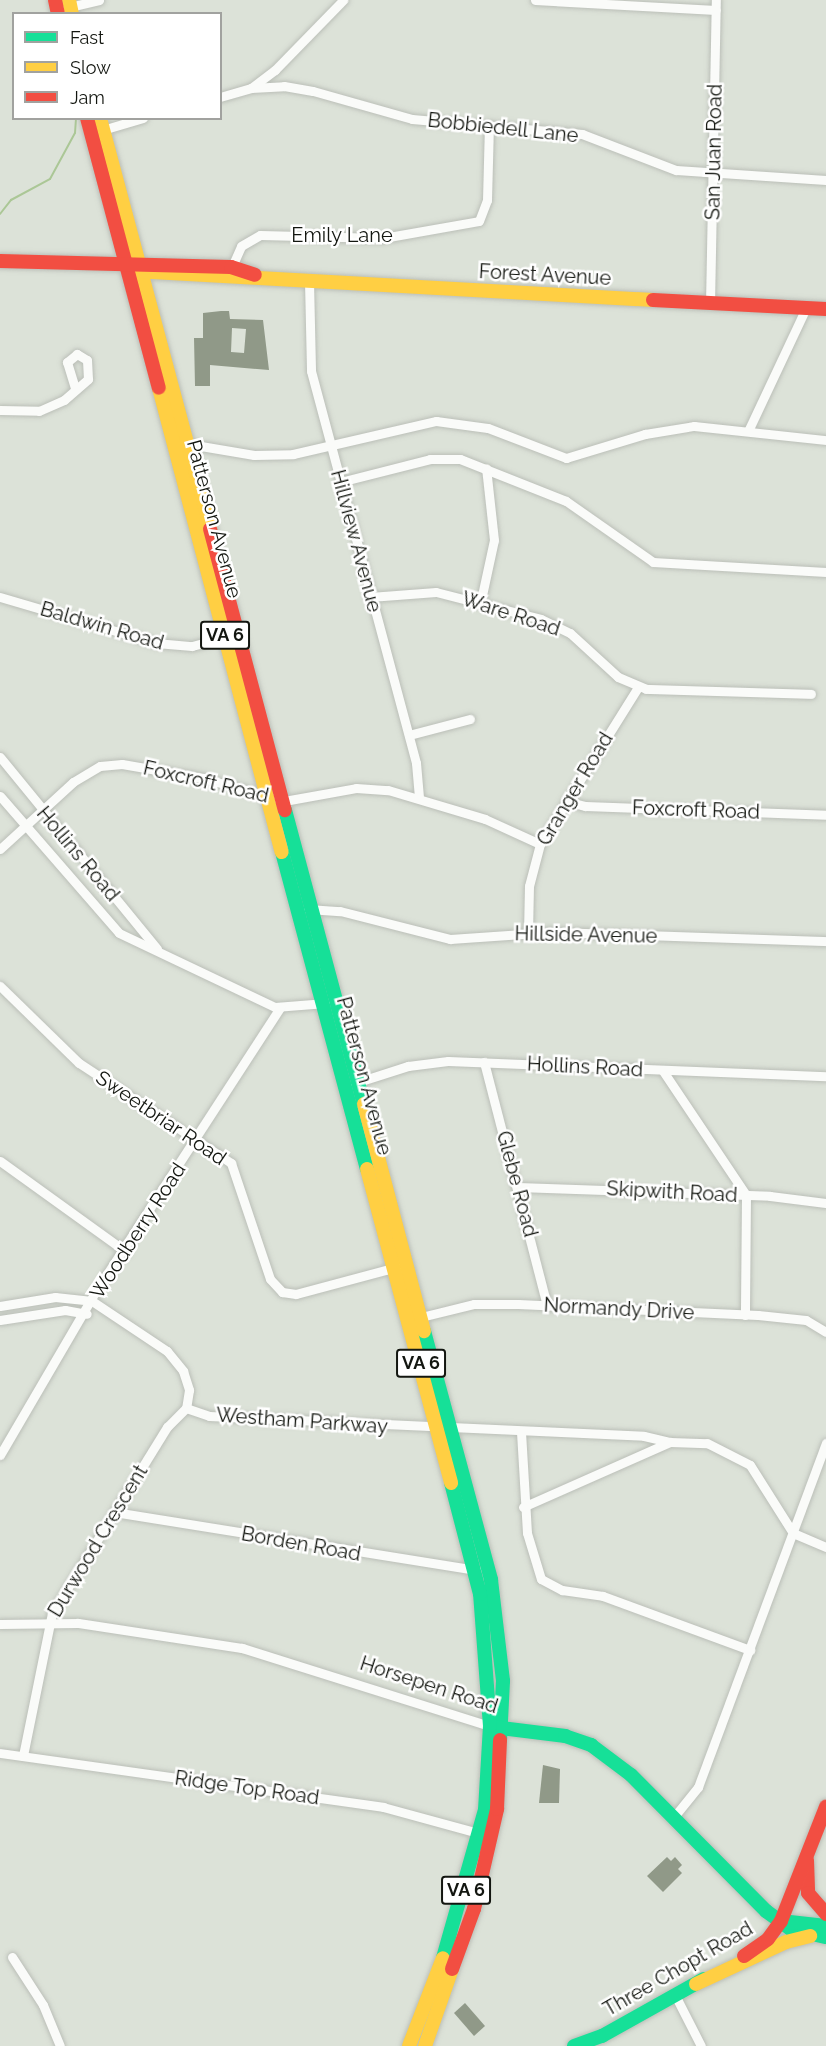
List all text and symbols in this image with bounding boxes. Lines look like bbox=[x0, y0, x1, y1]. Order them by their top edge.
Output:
legend bbox=[12, 12, 222, 120]
text: Fast bbox=[70, 27, 104, 48]
text: Slow bbox=[70, 57, 111, 78]
street label: San Juan Road bbox=[701, 83, 727, 221]
text: Jam bbox=[70, 87, 105, 108]
street label: Bobbiedell Lane bbox=[426, 108, 580, 148]
street label: Emily Lane bbox=[291, 223, 393, 247]
street label: Forest Avenue bbox=[478, 260, 612, 290]
street label: Patterson Avenue bbox=[181, 437, 247, 601]
street label: Hillview Avenue bbox=[325, 467, 387, 615]
street label: Ware Road bbox=[459, 587, 563, 641]
street label: Baldwin Road bbox=[37, 597, 167, 655]
road number: VA 6 bbox=[200, 620, 250, 650]
street label: Granger Road bbox=[532, 728, 618, 850]
street label: Foxcroft Road bbox=[141, 756, 271, 808]
street label: Foxcroft Road bbox=[632, 796, 760, 824]
street label: Hollins Road bbox=[31, 802, 125, 906]
street label: Hillside Avenue bbox=[514, 922, 658, 948]
street label: Patterson Avenue bbox=[331, 994, 397, 1158]
street label: Hollins Road bbox=[526, 1052, 644, 1082]
street label: Sweetbriar Road bbox=[91, 1065, 231, 1171]
street label: Glebe Road bbox=[491, 1128, 543, 1240]
street label: Woodberry Road bbox=[85, 1158, 191, 1304]
street label: Skipwith Road bbox=[606, 1177, 738, 1207]
street label: Normandy Drive bbox=[543, 1293, 695, 1325]
road number: VA 6 bbox=[396, 1348, 446, 1378]
street label: Westham Parkway bbox=[215, 1403, 389, 1439]
street label: Durwood Crescent bbox=[43, 1461, 153, 1621]
street label: Borden Road bbox=[239, 1522, 363, 1566]
street label: Horsepen Road bbox=[357, 1651, 501, 1719]
street label: Ridge Top Road bbox=[173, 1766, 321, 1810]
road number: VA 6 bbox=[440, 1875, 492, 1905]
street label: Three Chopt Road bbox=[599, 1917, 757, 2021]

